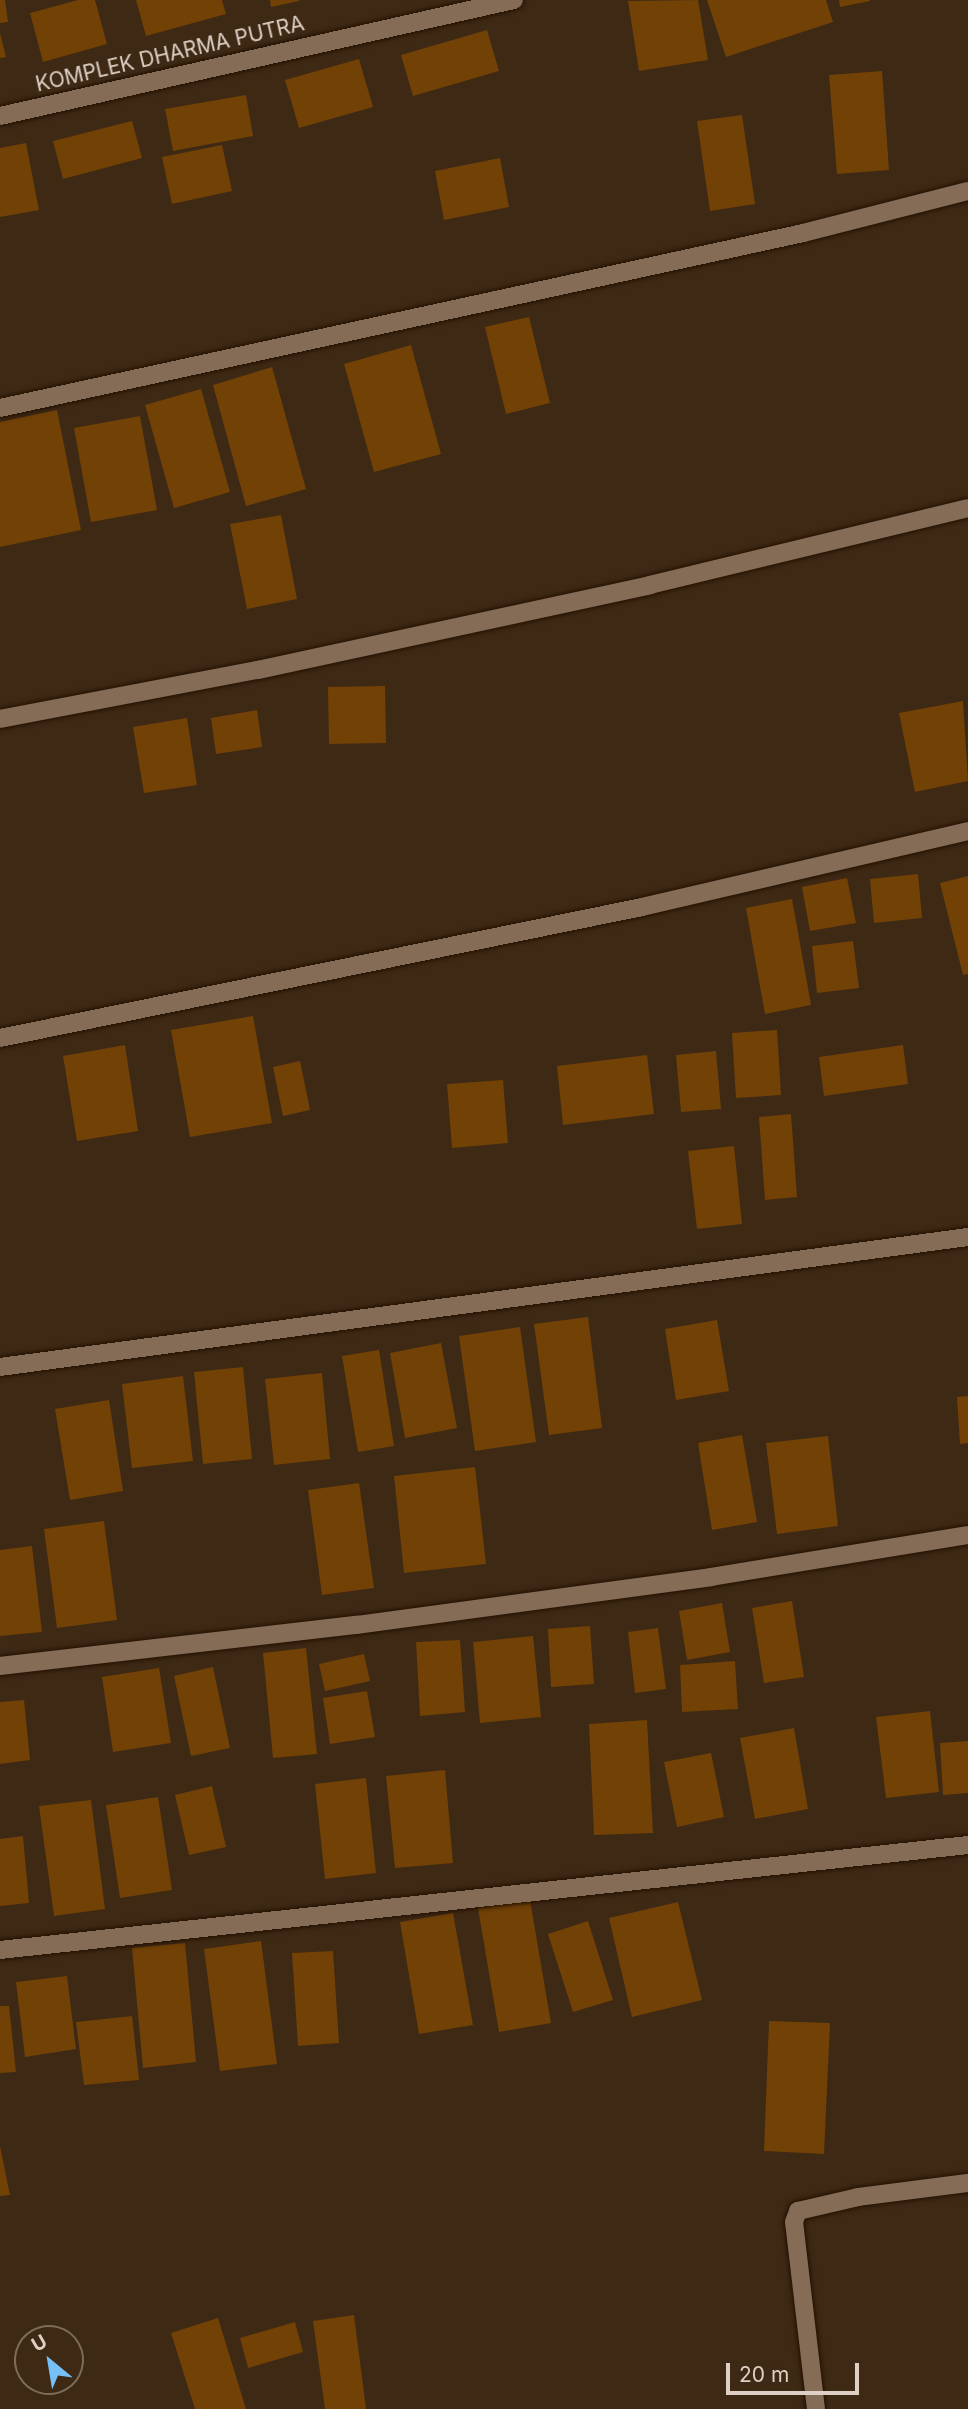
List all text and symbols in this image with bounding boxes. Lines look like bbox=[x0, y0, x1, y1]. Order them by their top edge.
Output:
street label: KOMPLEK DHARMA PUTRA bbox=[33, 11, 307, 97]
north arrow bbox=[14, 2325, 84, 2395]
text: U bbox=[27, 2330, 51, 2357]
scale bar bbox=[730, 2350, 863, 2394]
text: 20 m bbox=[739, 2362, 789, 2387]

